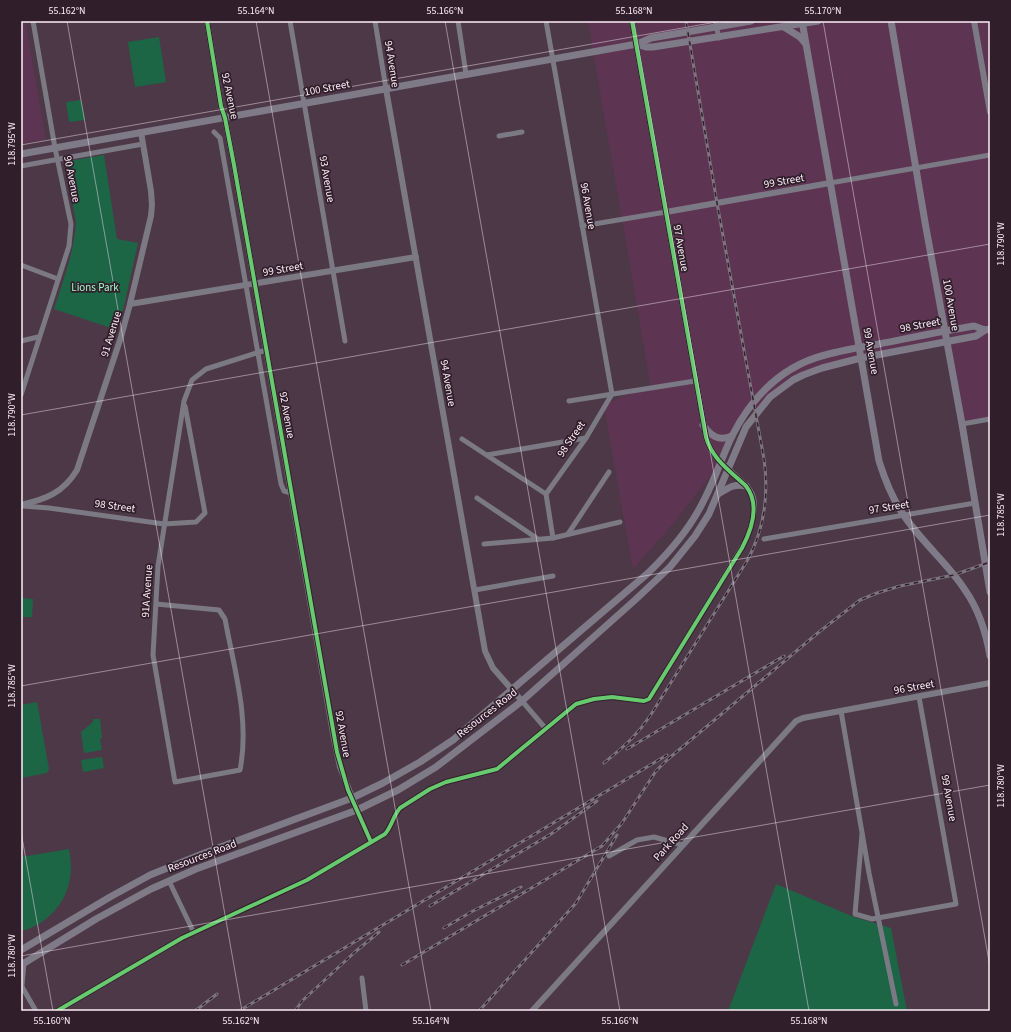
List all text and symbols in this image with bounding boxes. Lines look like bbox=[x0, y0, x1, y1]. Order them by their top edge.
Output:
text: 55.162°N bbox=[48, 4, 86, 18]
text: 55.164°N bbox=[237, 4, 275, 18]
text: 55.166°N bbox=[426, 4, 464, 18]
text: 55.168°N bbox=[615, 4, 653, 18]
text: 55.170°N bbox=[804, 4, 842, 18]
street label: 94 Avenue bbox=[381, 40, 403, 89]
street label: 92 Avenue bbox=[218, 71, 242, 121]
street label: 100 Street bbox=[303, 76, 351, 100]
text: 118.795°W bbox=[5, 122, 19, 166]
street label: 90 Avenue bbox=[60, 154, 84, 204]
street label: 93 Avenue bbox=[316, 155, 339, 204]
street label: 99 Street bbox=[763, 170, 806, 192]
street label: 96 Avenue bbox=[577, 182, 600, 231]
text: 118.790°W bbox=[994, 222, 1008, 266]
street label: 97 Avenue bbox=[670, 224, 693, 273]
street label: 99 Street bbox=[262, 258, 305, 280]
street label: 100 Avenue bbox=[939, 278, 963, 333]
park label: Lions Park bbox=[71, 280, 119, 295]
street label: 91 Avenue bbox=[97, 309, 125, 359]
street label: 98 Street bbox=[899, 314, 942, 336]
street label: 99 Avenue bbox=[860, 327, 883, 376]
street label: 94 Avenue bbox=[437, 359, 460, 408]
street label: 92 Avenue bbox=[276, 391, 299, 440]
text: 118.790°W bbox=[5, 393, 19, 437]
street label: 98 Street bbox=[553, 418, 589, 460]
text: 118.785°W bbox=[994, 493, 1008, 537]
street label: 98 Street bbox=[94, 496, 136, 516]
street label: 97 Street bbox=[868, 496, 911, 518]
street label: 91A Avenue bbox=[138, 563, 156, 618]
text: 118.785°W bbox=[5, 664, 19, 708]
street label: 96 Street bbox=[893, 676, 936, 698]
street label: Resources Road bbox=[454, 685, 520, 741]
street label: 92 Avenue bbox=[332, 710, 355, 759]
text: 118.780°W bbox=[994, 764, 1008, 808]
street label: 99 Avenue bbox=[938, 774, 961, 823]
street label: Park Road bbox=[650, 820, 692, 864]
street label: Resources Road bbox=[165, 836, 239, 876]
text: 118.780°W bbox=[5, 934, 19, 978]
text: 55.160°N bbox=[33, 1014, 71, 1028]
text: 55.162°N bbox=[222, 1014, 260, 1028]
text: 55.164°N bbox=[412, 1014, 450, 1028]
text: 55.166°N bbox=[601, 1014, 639, 1028]
text: 55.168°N bbox=[790, 1014, 828, 1028]

